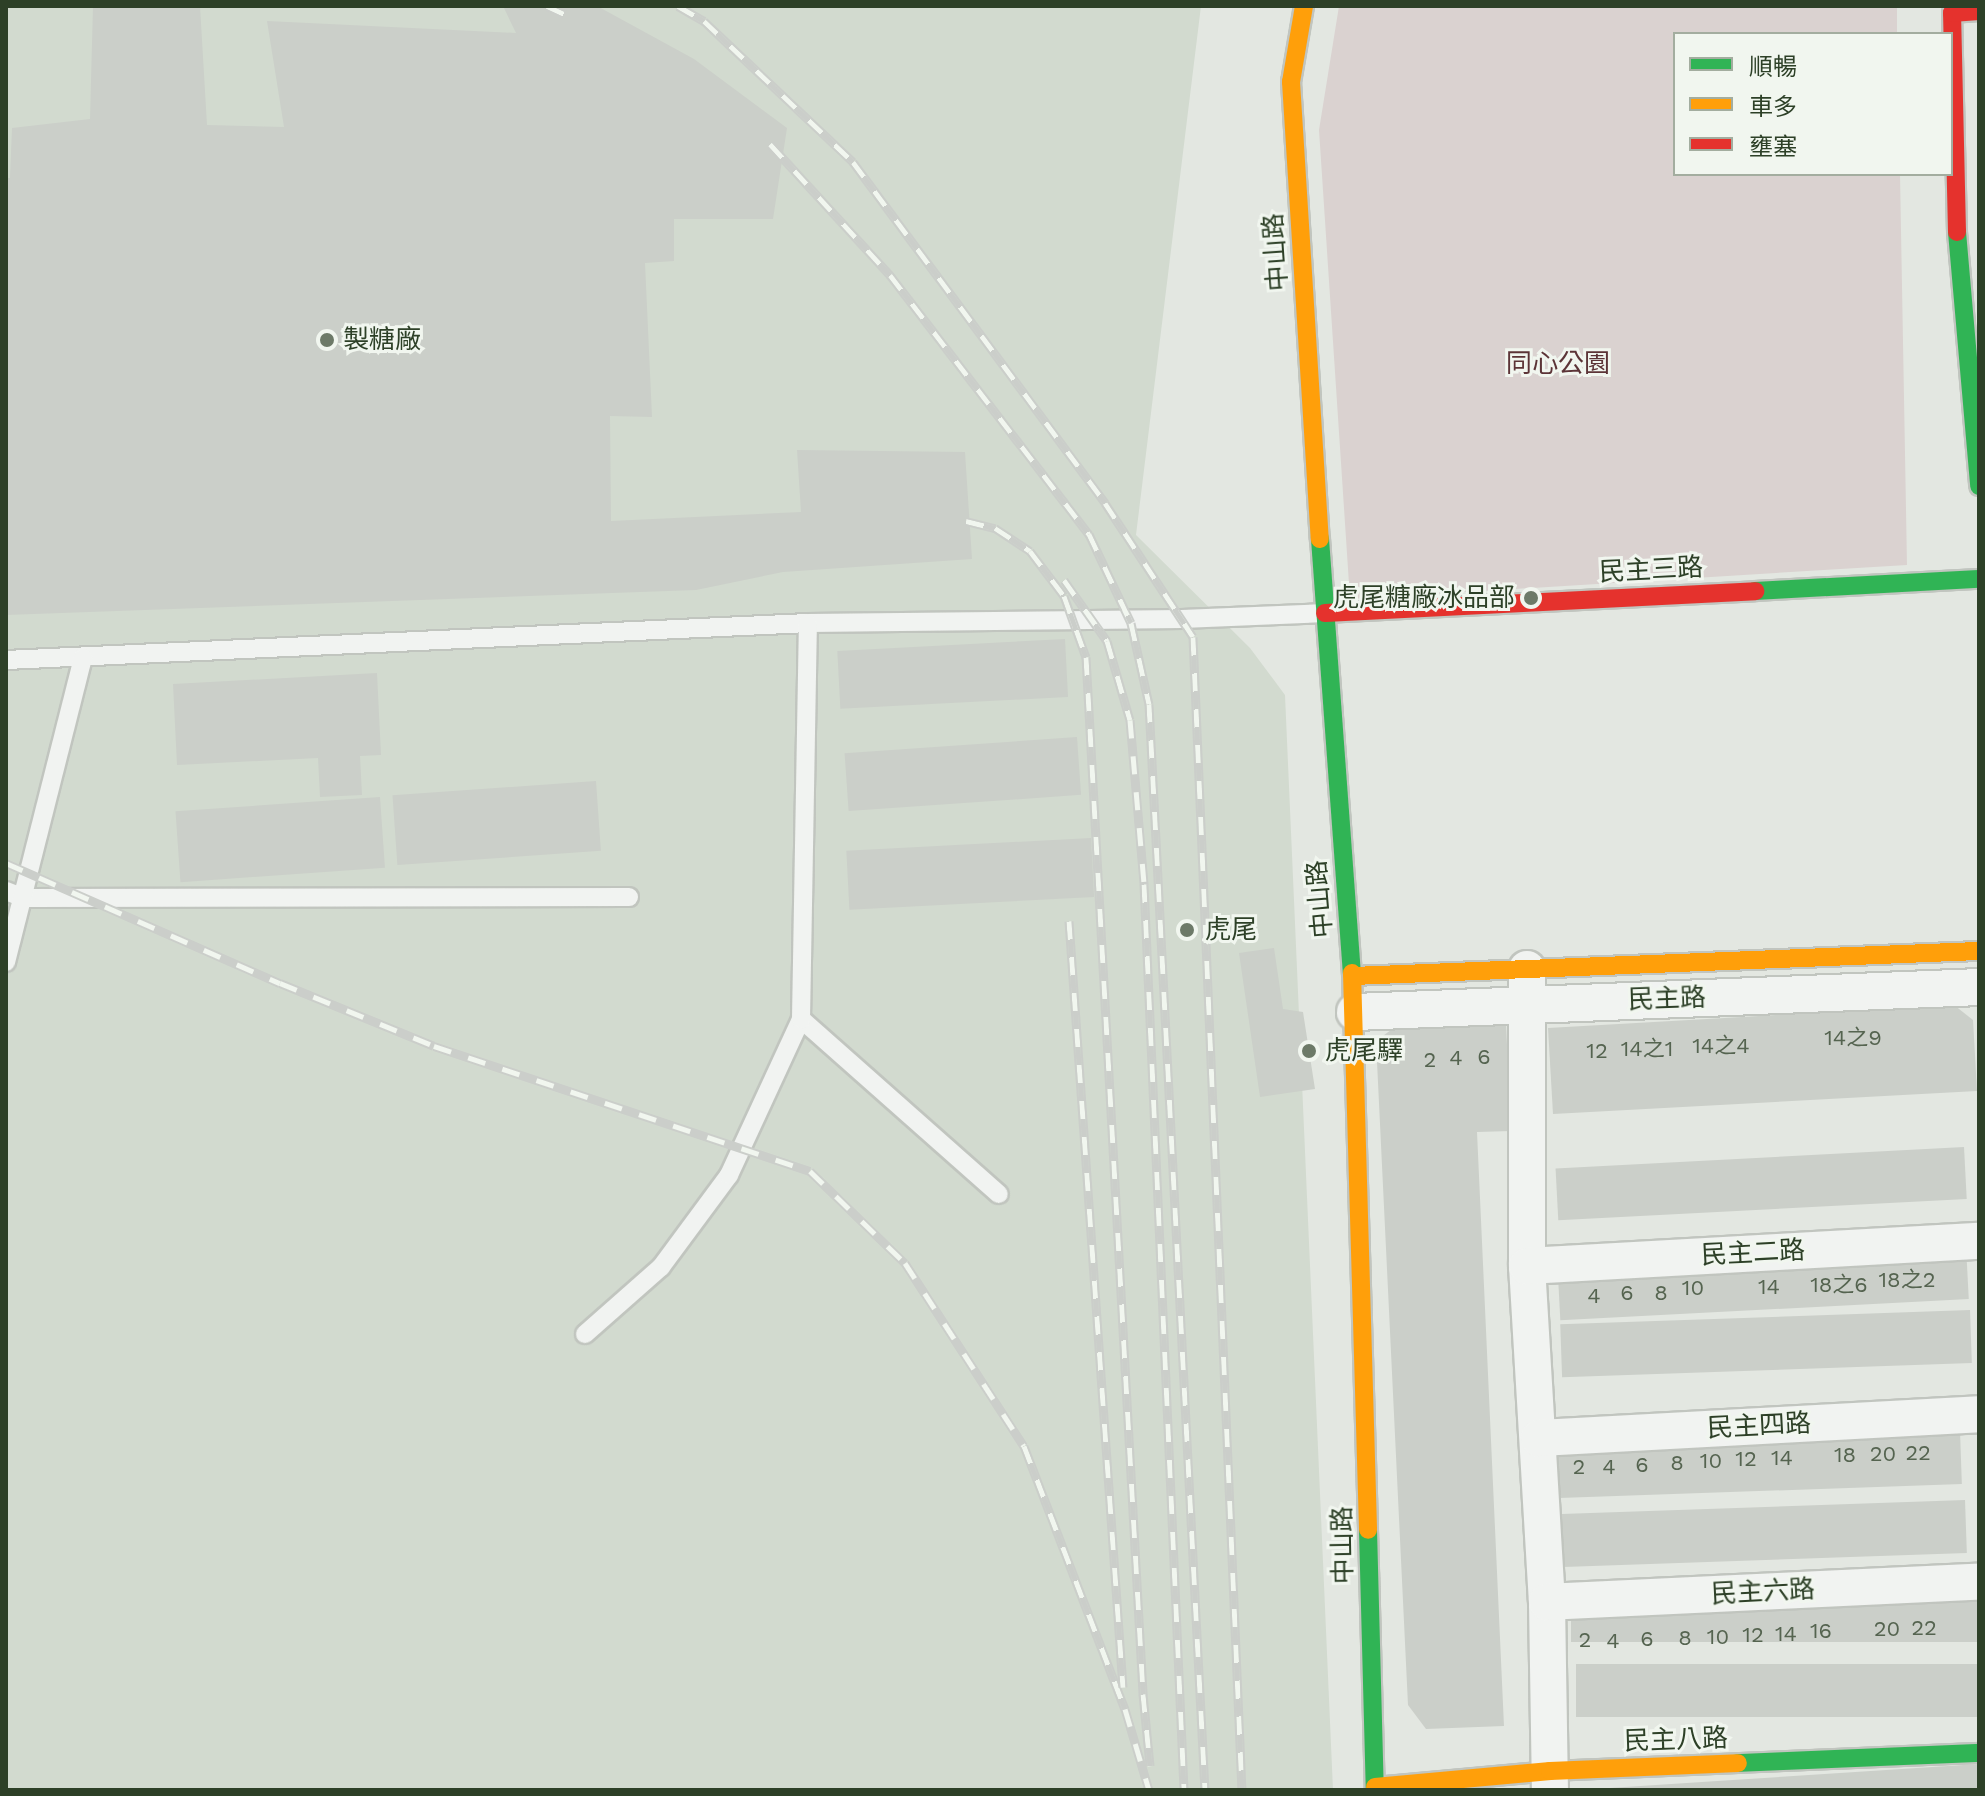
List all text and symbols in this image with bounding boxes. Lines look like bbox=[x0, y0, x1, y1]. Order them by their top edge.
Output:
legend bbox=[1673, 32, 1953, 176]
text: 順暢 bbox=[1749, 53, 1797, 81]
text: 車多 bbox=[1749, 93, 1797, 121]
text: 壅塞 bbox=[1749, 133, 1797, 161]
street label: 中山路 bbox=[1258, 212, 1294, 292]
place label: 製糖廠 bbox=[343, 324, 421, 356]
marker: 製糖廠 bbox=[318, 331, 336, 349]
park label: 同心公園 bbox=[1506, 348, 1610, 380]
street label: 民主三路 bbox=[1598, 552, 1704, 588]
place label: 虎尾糖廠冰品部 bbox=[1333, 582, 1515, 614]
marker: 虎尾糖廠冰品部 bbox=[1522, 589, 1540, 607]
street label: 中山路 bbox=[1301, 859, 1339, 939]
place label: 虎尾 bbox=[1205, 914, 1257, 946]
marker: 虎尾 bbox=[1176, 919, 1198, 941]
street label: 民主路 bbox=[1627, 982, 1707, 1016]
house number: 14之9 bbox=[1824, 1025, 1882, 1051]
house number: 14之4 bbox=[1692, 1033, 1750, 1059]
place label: 虎尾驛 bbox=[1325, 1035, 1403, 1067]
house number: 14之1 bbox=[1621, 1036, 1673, 1062]
house number: 12 bbox=[1586, 1038, 1608, 1064]
marker: 虎尾驛 bbox=[1300, 1042, 1318, 1060]
house number: 6 bbox=[1477, 1044, 1491, 1070]
house number: 4 bbox=[1449, 1045, 1463, 1071]
house number: 2 bbox=[1424, 1047, 1436, 1073]
street label: 民主二路 bbox=[1700, 1235, 1806, 1271]
house number: 18之2 bbox=[1879, 1267, 1935, 1293]
house number: 18之6 bbox=[1810, 1272, 1868, 1298]
house number: 14 bbox=[1758, 1274, 1780, 1300]
house number: 10 bbox=[1682, 1275, 1704, 1301]
house number: 6 bbox=[1620, 1280, 1634, 1306]
house number: 8 bbox=[1654, 1280, 1668, 1306]
house number: 4 bbox=[1587, 1283, 1601, 1309]
street label: 民主四路 bbox=[1706, 1408, 1812, 1444]
house number: 22 bbox=[1905, 1440, 1931, 1466]
house number: 20 bbox=[1870, 1441, 1896, 1467]
house number: 18 bbox=[1834, 1442, 1856, 1468]
house number: 14 bbox=[1771, 1445, 1793, 1471]
house number: 12 bbox=[1735, 1446, 1757, 1472]
house number: 10 bbox=[1700, 1448, 1722, 1474]
house number: 8 bbox=[1670, 1450, 1684, 1476]
house number: 6 bbox=[1635, 1452, 1649, 1478]
house number: 2 bbox=[1573, 1454, 1585, 1480]
house number: 4 bbox=[1602, 1454, 1616, 1480]
street label: 中山路 bbox=[1327, 1506, 1359, 1584]
street label: 民主六路 bbox=[1710, 1574, 1816, 1610]
house number: 22 bbox=[1911, 1615, 1937, 1641]
house number: 20 bbox=[1874, 1616, 1900, 1642]
house number: 16 bbox=[1810, 1618, 1832, 1644]
house number: 14 bbox=[1775, 1621, 1797, 1647]
house number: 12 bbox=[1742, 1622, 1764, 1648]
house number: 10 bbox=[1707, 1624, 1729, 1650]
house number: 8 bbox=[1678, 1625, 1692, 1651]
house number: 6 bbox=[1640, 1626, 1654, 1652]
house number: 2 bbox=[1579, 1627, 1591, 1653]
house number: 4 bbox=[1606, 1628, 1620, 1654]
street label: 民主八路 bbox=[1623, 1723, 1729, 1757]

